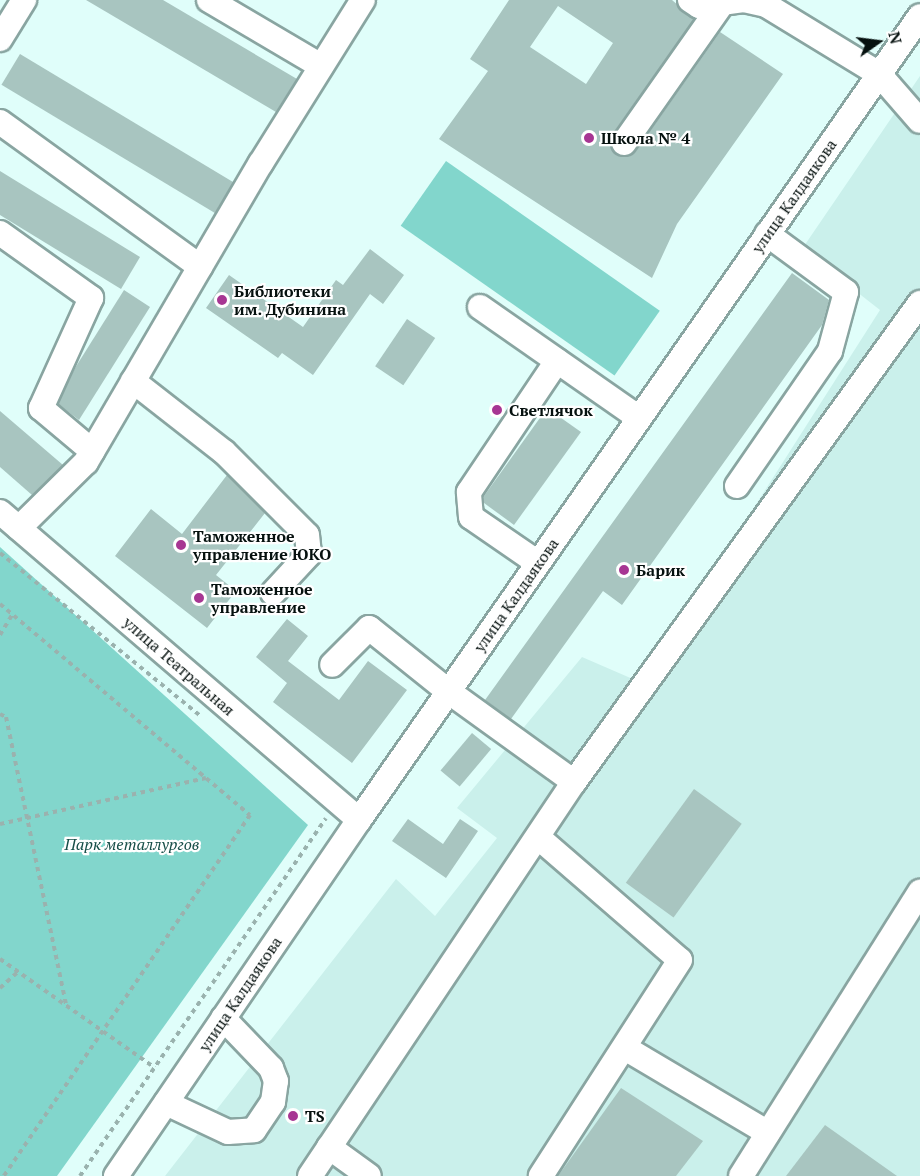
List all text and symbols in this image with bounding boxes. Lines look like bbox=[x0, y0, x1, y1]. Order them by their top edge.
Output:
north arrow bbox=[848, 12, 908, 72]
text: N bbox=[883, 29, 908, 46]
place label: Школа № 4 bbox=[601, 128, 690, 148]
marker: Школа № 4 bbox=[582, 131, 596, 145]
street label: улица Калдаякова bbox=[748, 135, 840, 257]
place label: Библиотеки им. Дубинина bbox=[234, 281, 347, 319]
marker: Библиотеки им. Дубинина bbox=[215, 293, 229, 307]
place label: Светлячок bbox=[509, 400, 593, 420]
marker: Светлячок bbox=[490, 403, 504, 417]
place label: Таможенное управление ЮКО bbox=[193, 526, 331, 564]
street label: улица Калдаякова bbox=[470, 534, 562, 656]
marker: Таможенное управление ЮКО bbox=[174, 538, 188, 552]
place label: Барик bbox=[636, 560, 685, 580]
marker: Барик bbox=[617, 563, 631, 577]
place label: Таможенное управление bbox=[211, 579, 313, 617]
marker: Таможенное управление bbox=[192, 591, 206, 605]
street label: улица Театральная bbox=[119, 612, 239, 720]
park label: Парк металлургов bbox=[64, 834, 200, 854]
street label: улица Калдаякова bbox=[194, 933, 286, 1055]
place label: TS bbox=[305, 1106, 325, 1126]
marker: TS bbox=[286, 1109, 300, 1123]

